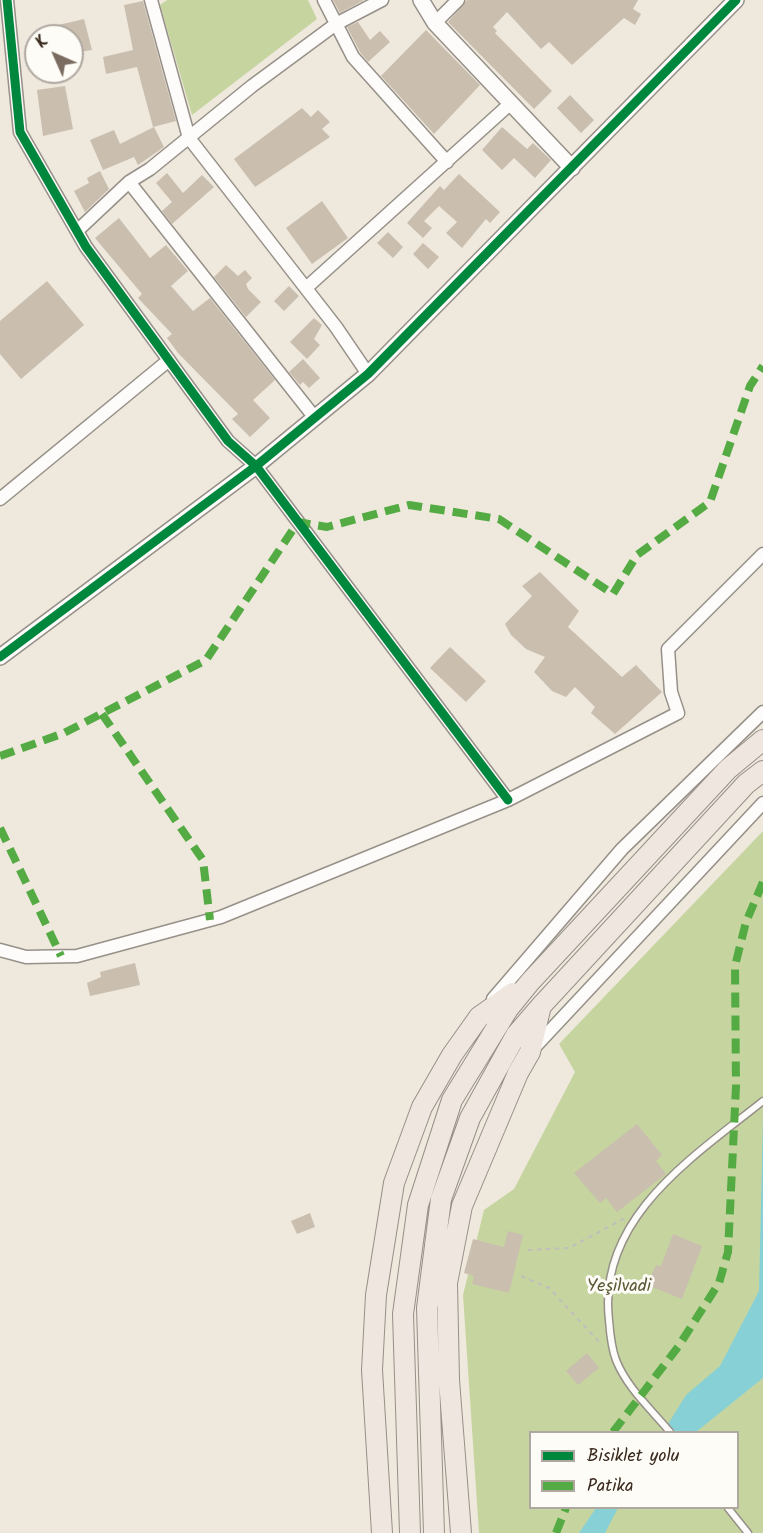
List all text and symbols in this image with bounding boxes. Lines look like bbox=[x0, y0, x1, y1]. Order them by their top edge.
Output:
north arrow bbox=[24, 24, 84, 84]
text: K bbox=[30, 30, 55, 55]
park label: Yeşilvadi bbox=[587, 1277, 651, 1299]
legend bbox=[529, 1431, 739, 1509]
text: Bisiklet yolu bbox=[587, 1442, 680, 1471]
text: Patika bbox=[587, 1472, 633, 1501]

